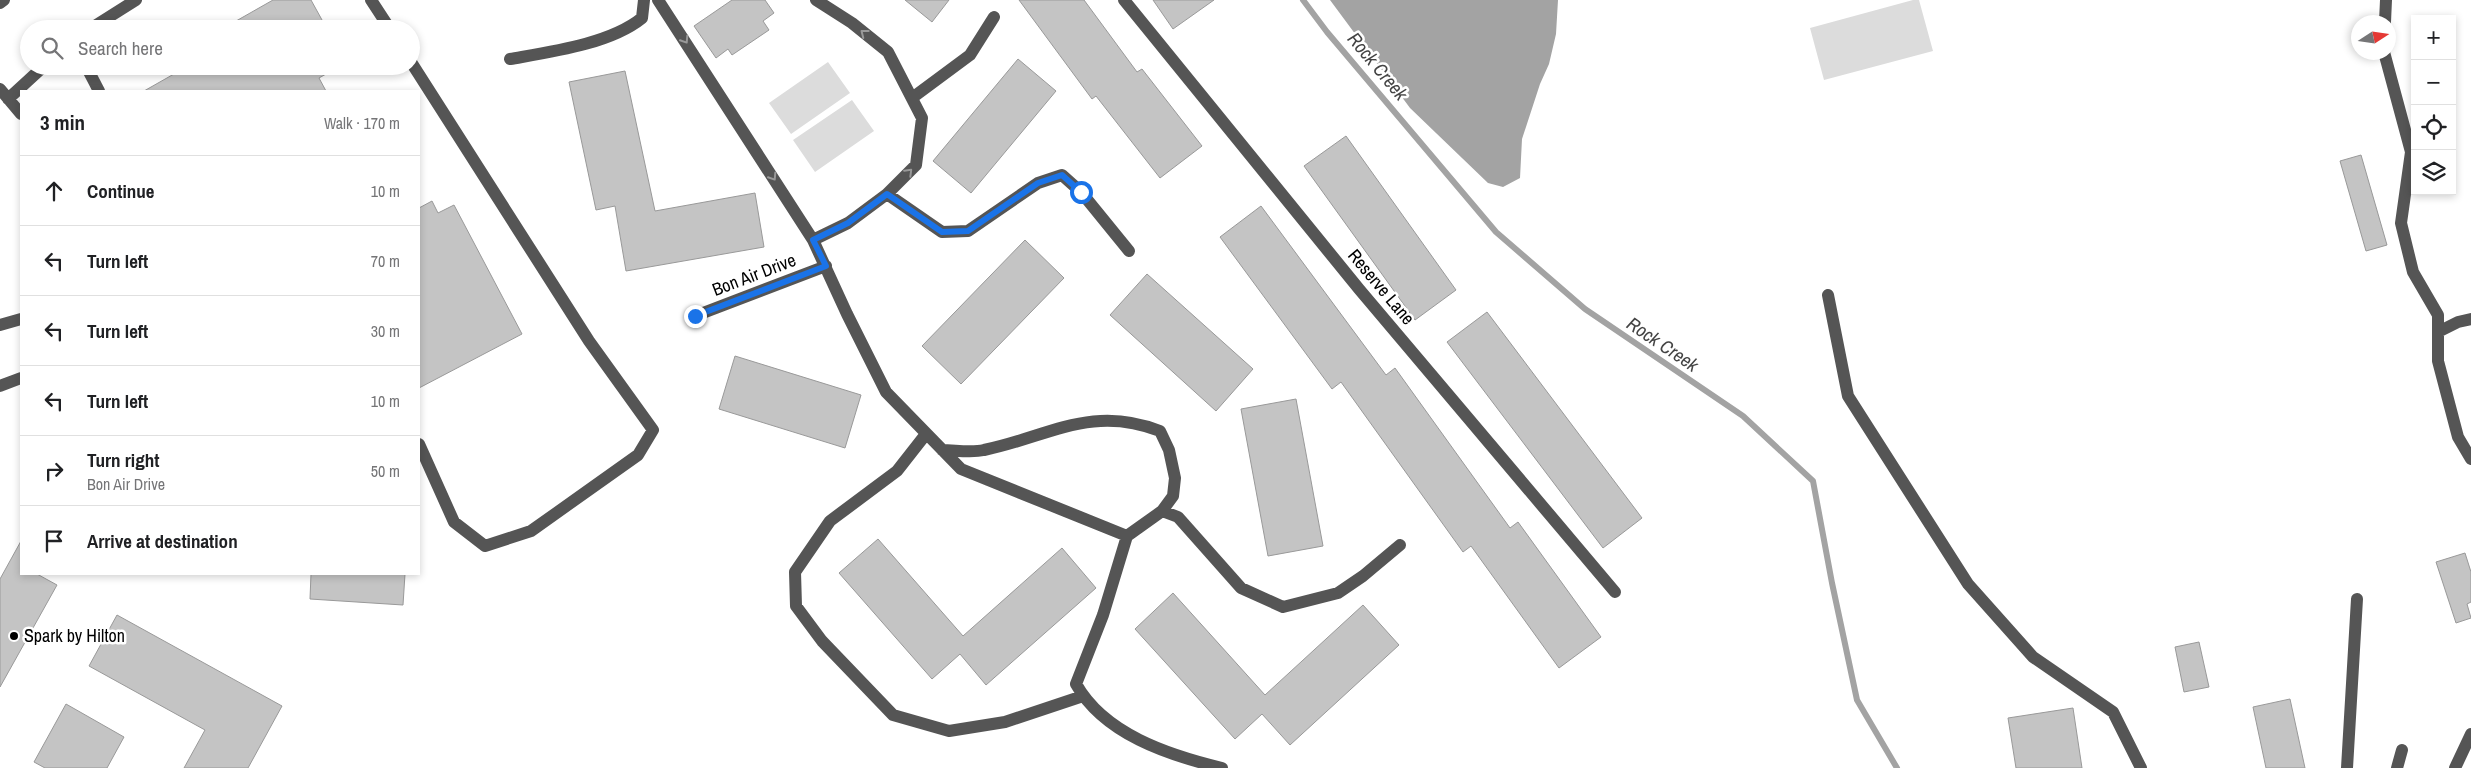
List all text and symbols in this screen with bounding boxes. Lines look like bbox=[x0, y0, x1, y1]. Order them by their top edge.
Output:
north arrow bbox=[2351, 15, 2396, 60]
map controls bbox=[2411, 15, 2456, 195]
button: + bbox=[2411, 15, 2456, 60]
search box bbox=[20, 20, 420, 75]
water label: Rock Creek bbox=[1342, 26, 1415, 106]
one-way arrow bbox=[861, 30, 870, 38]
icon: search bbox=[38, 34, 66, 62]
text: Search here bbox=[78, 35, 163, 61]
one-way arrow bbox=[679, 35, 689, 44]
button: − bbox=[2411, 60, 2456, 105]
button: locate bbox=[2411, 105, 2456, 150]
text: 3 min bbox=[40, 108, 85, 137]
text: Walk · 170 m bbox=[324, 112, 400, 134]
button: layers bbox=[2411, 150, 2456, 195]
one-way arrow bbox=[904, 168, 913, 177]
one-way arrow bbox=[767, 172, 776, 181]
icon: ahead bbox=[40, 177, 68, 205]
text: Continue bbox=[87, 178, 155, 204]
text: 10 m bbox=[371, 180, 400, 202]
route start bbox=[1070, 181, 1093, 204]
street label: Reserve Lane bbox=[1342, 243, 1420, 330]
icon: left bbox=[40, 247, 68, 275]
street label: Bon Air Drive bbox=[708, 247, 799, 302]
text: Turn left bbox=[87, 248, 148, 274]
text: 70 m bbox=[371, 250, 400, 272]
route end bbox=[684, 305, 707, 328]
water label: Rock Creek bbox=[1622, 310, 1705, 378]
icon: left bbox=[40, 317, 68, 345]
text: Turn left bbox=[87, 318, 148, 344]
text: 30 m bbox=[371, 320, 400, 342]
icon: left bbox=[40, 387, 68, 415]
text: Turn left bbox=[87, 388, 148, 414]
text: 10 m bbox=[371, 390, 400, 412]
text: Turn right bbox=[87, 447, 159, 473]
icon: right bbox=[40, 457, 68, 485]
text: 50 m bbox=[371, 460, 400, 482]
text: Bon Air Drive bbox=[87, 473, 165, 495]
icon: arrive bbox=[40, 527, 68, 555]
text: Arrive at destination bbox=[87, 528, 238, 554]
place label: Spark by Hilton bbox=[24, 623, 125, 648]
marker: Spark by Hilton bbox=[8, 630, 20, 642]

